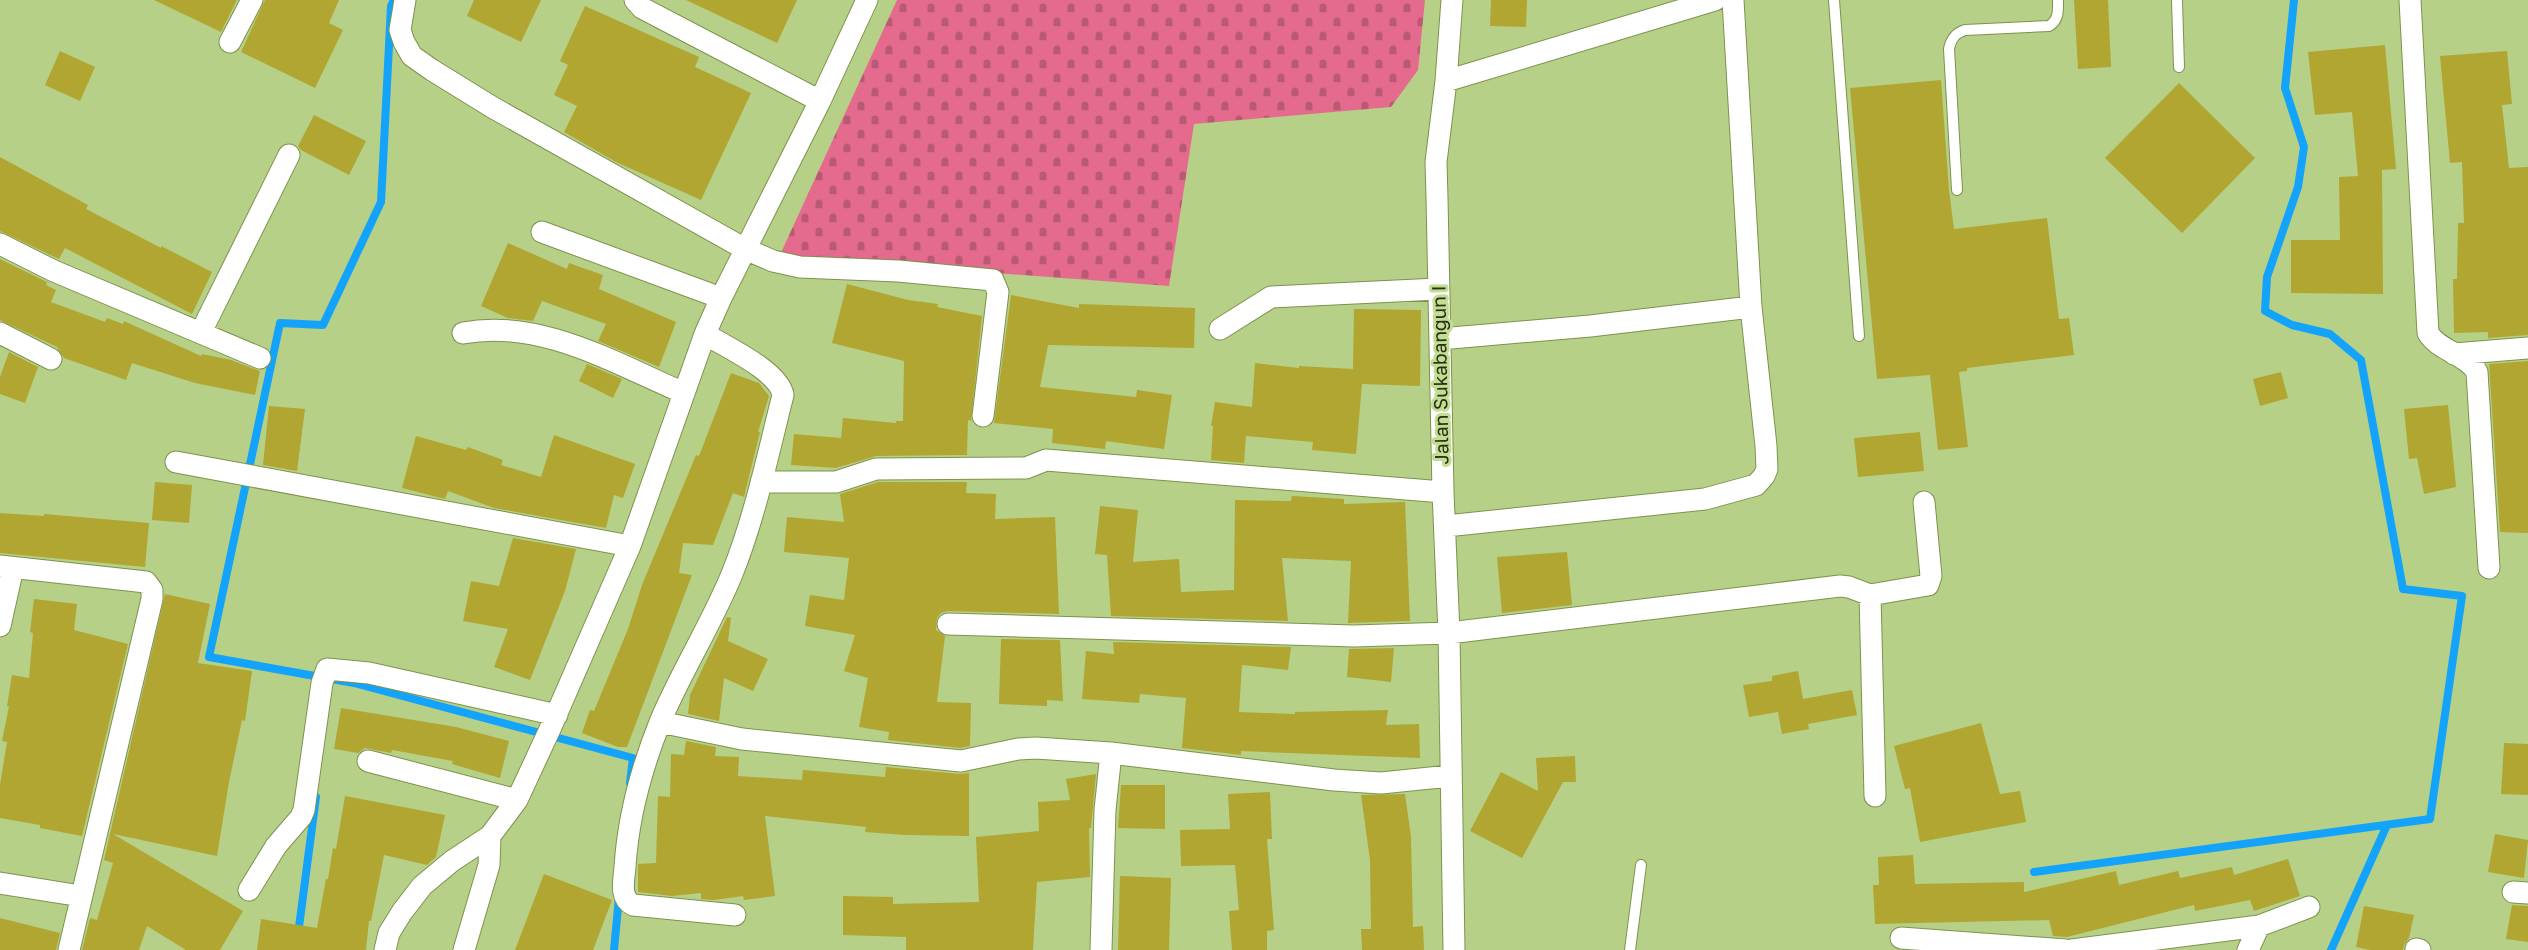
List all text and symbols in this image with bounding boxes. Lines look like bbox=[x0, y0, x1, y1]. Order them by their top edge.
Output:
street label: Jalan Sukabangun I bbox=[1426, 285, 1453, 465]

